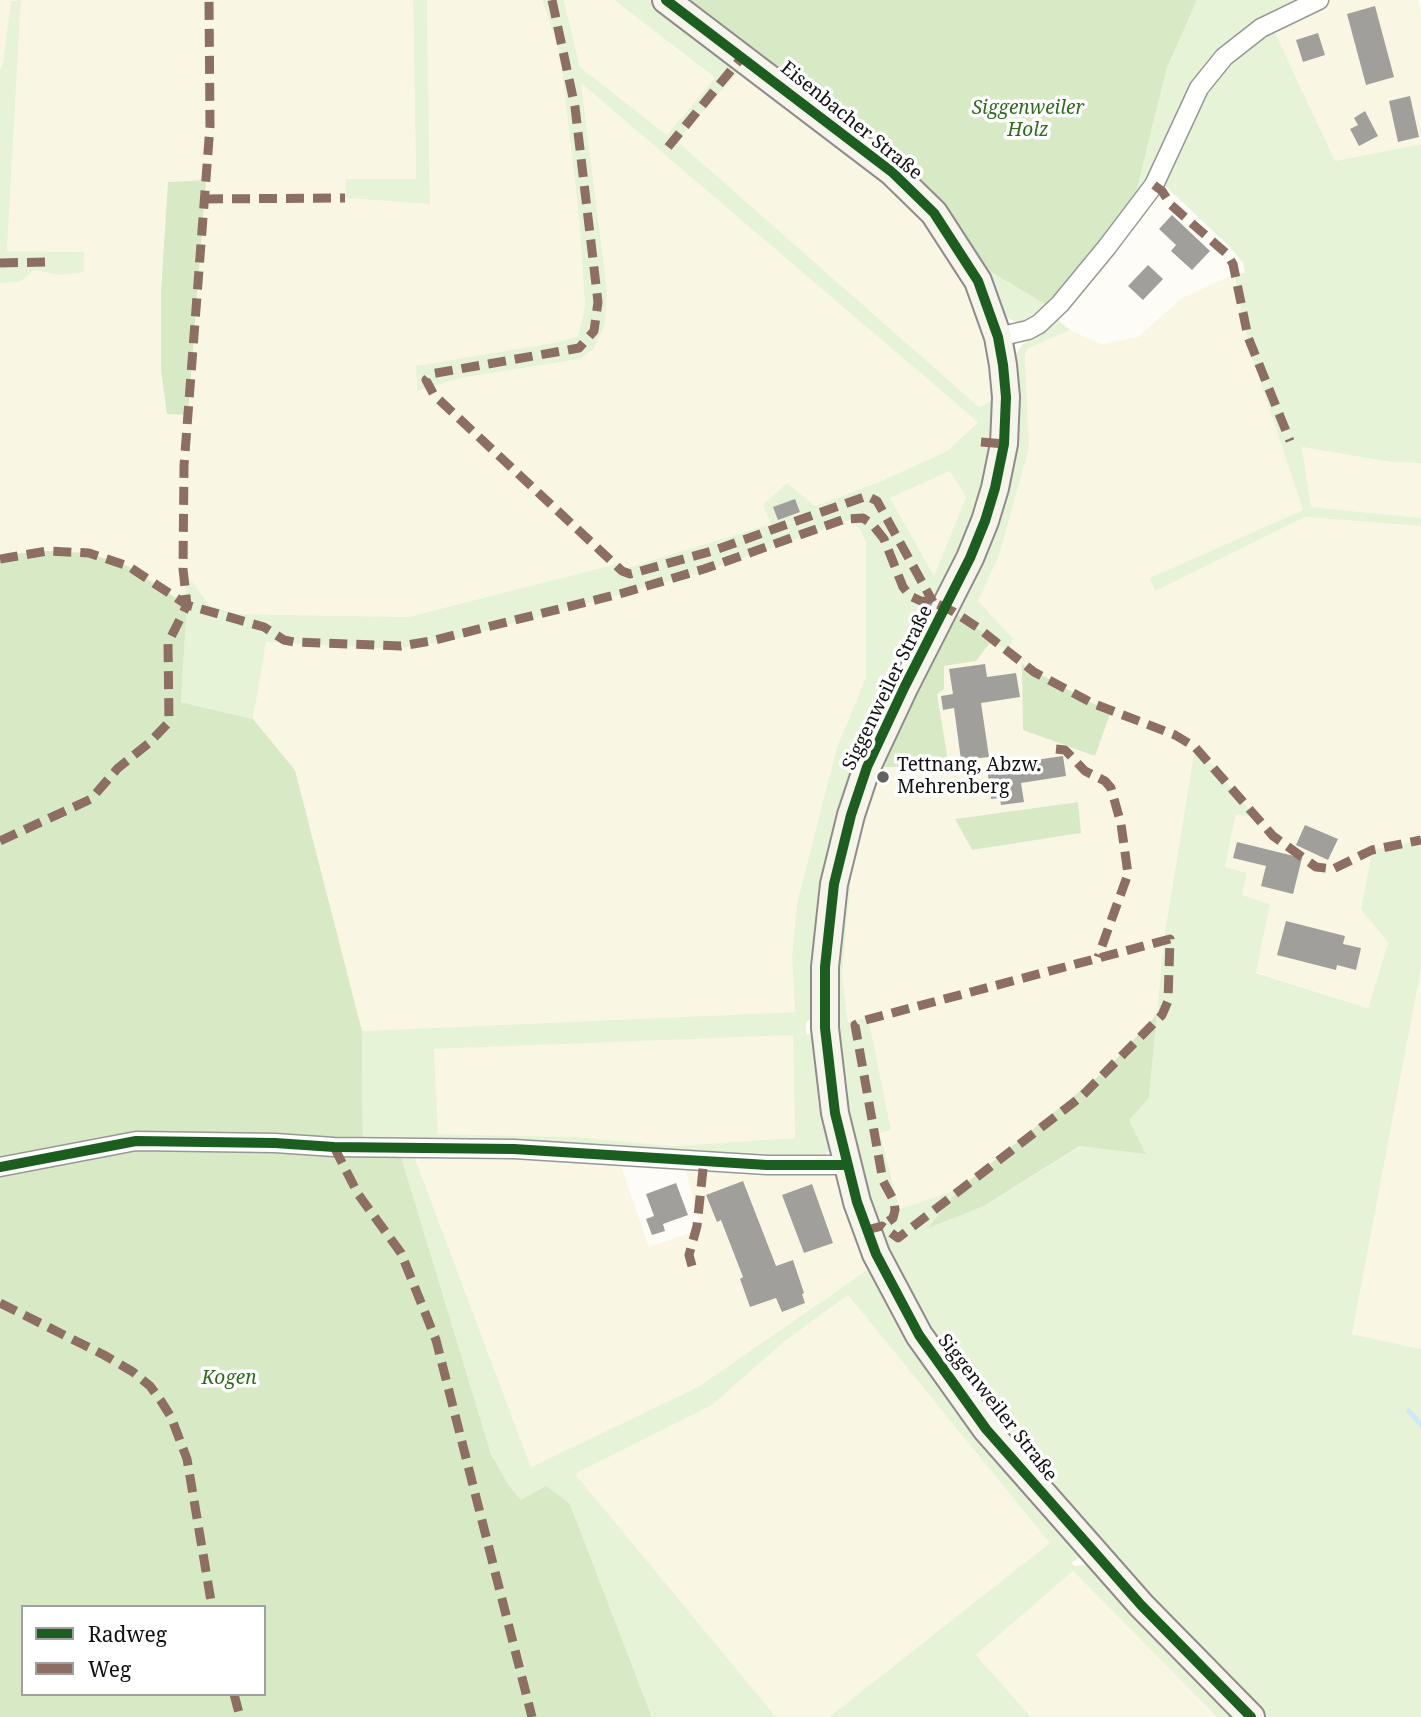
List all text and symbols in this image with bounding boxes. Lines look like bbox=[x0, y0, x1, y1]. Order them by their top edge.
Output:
street label: Eisenbacher Straße bbox=[776, 57, 926, 185]
park label: Siggenweiler Holz bbox=[972, 98, 1084, 142]
street label: Siggenweiler Straße bbox=[838, 602, 938, 774]
place label: Tettnang, Abzw. Mehrenberg bbox=[897, 755, 1041, 799]
marker: Tettnang, Abzw. Mehrenberg bbox=[875, 769, 891, 785]
street label: Siggenweiler Straße bbox=[932, 1330, 1062, 1486]
park label: Kogen bbox=[201, 1368, 257, 1390]
legend bbox=[21, 1605, 266, 1696]
text: Radweg bbox=[88, 1620, 167, 1648]
text: Weg bbox=[88, 1655, 131, 1683]

